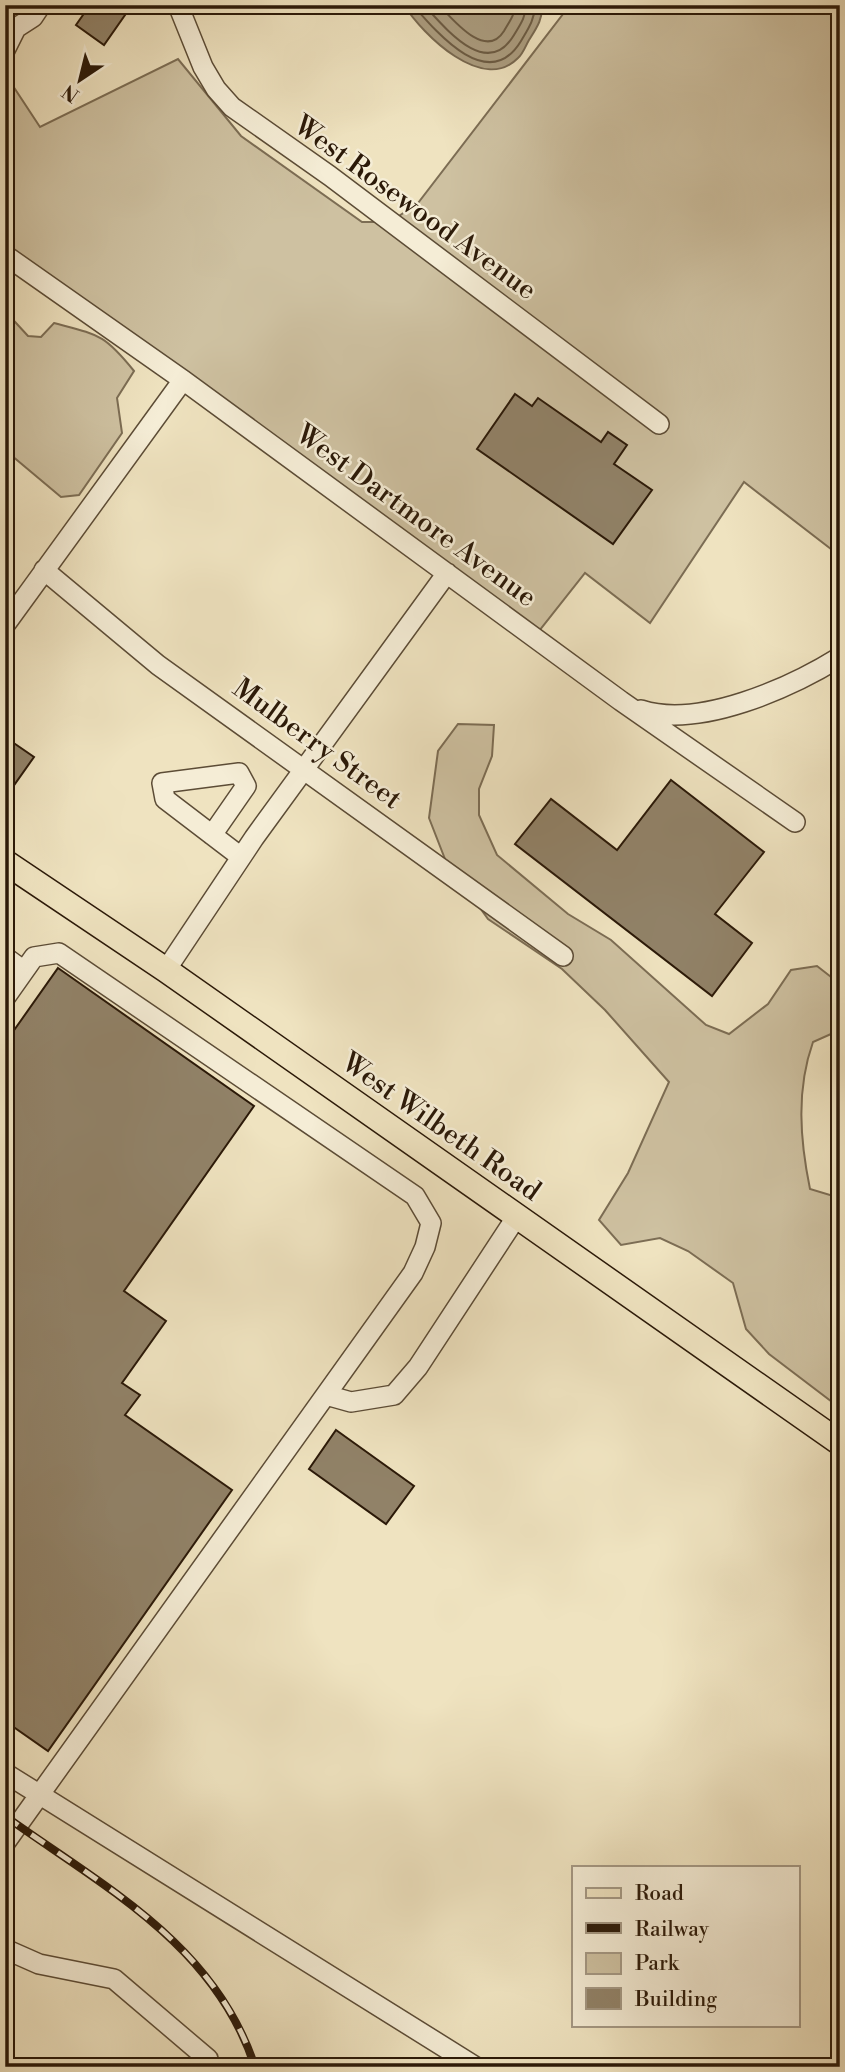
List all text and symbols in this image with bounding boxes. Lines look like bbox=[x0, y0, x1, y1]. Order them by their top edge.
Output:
north arrow bbox=[46, 46, 116, 116]
text: N bbox=[58, 79, 84, 107]
street label: West Rosewood Avenue bbox=[286, 108, 543, 308]
street label: West Dartmore Avenue bbox=[288, 416, 543, 615]
street label: Mulberry Street bbox=[226, 671, 408, 817]
street label: West Wilbeth Road bbox=[334, 1045, 548, 1209]
legend bbox=[572, 1866, 800, 2026]
text: Road bbox=[635, 1881, 684, 1907]
text: Railway bbox=[635, 1917, 710, 1943]
text: Park bbox=[635, 1951, 680, 1977]
text: Building bbox=[634, 1987, 717, 2013]

